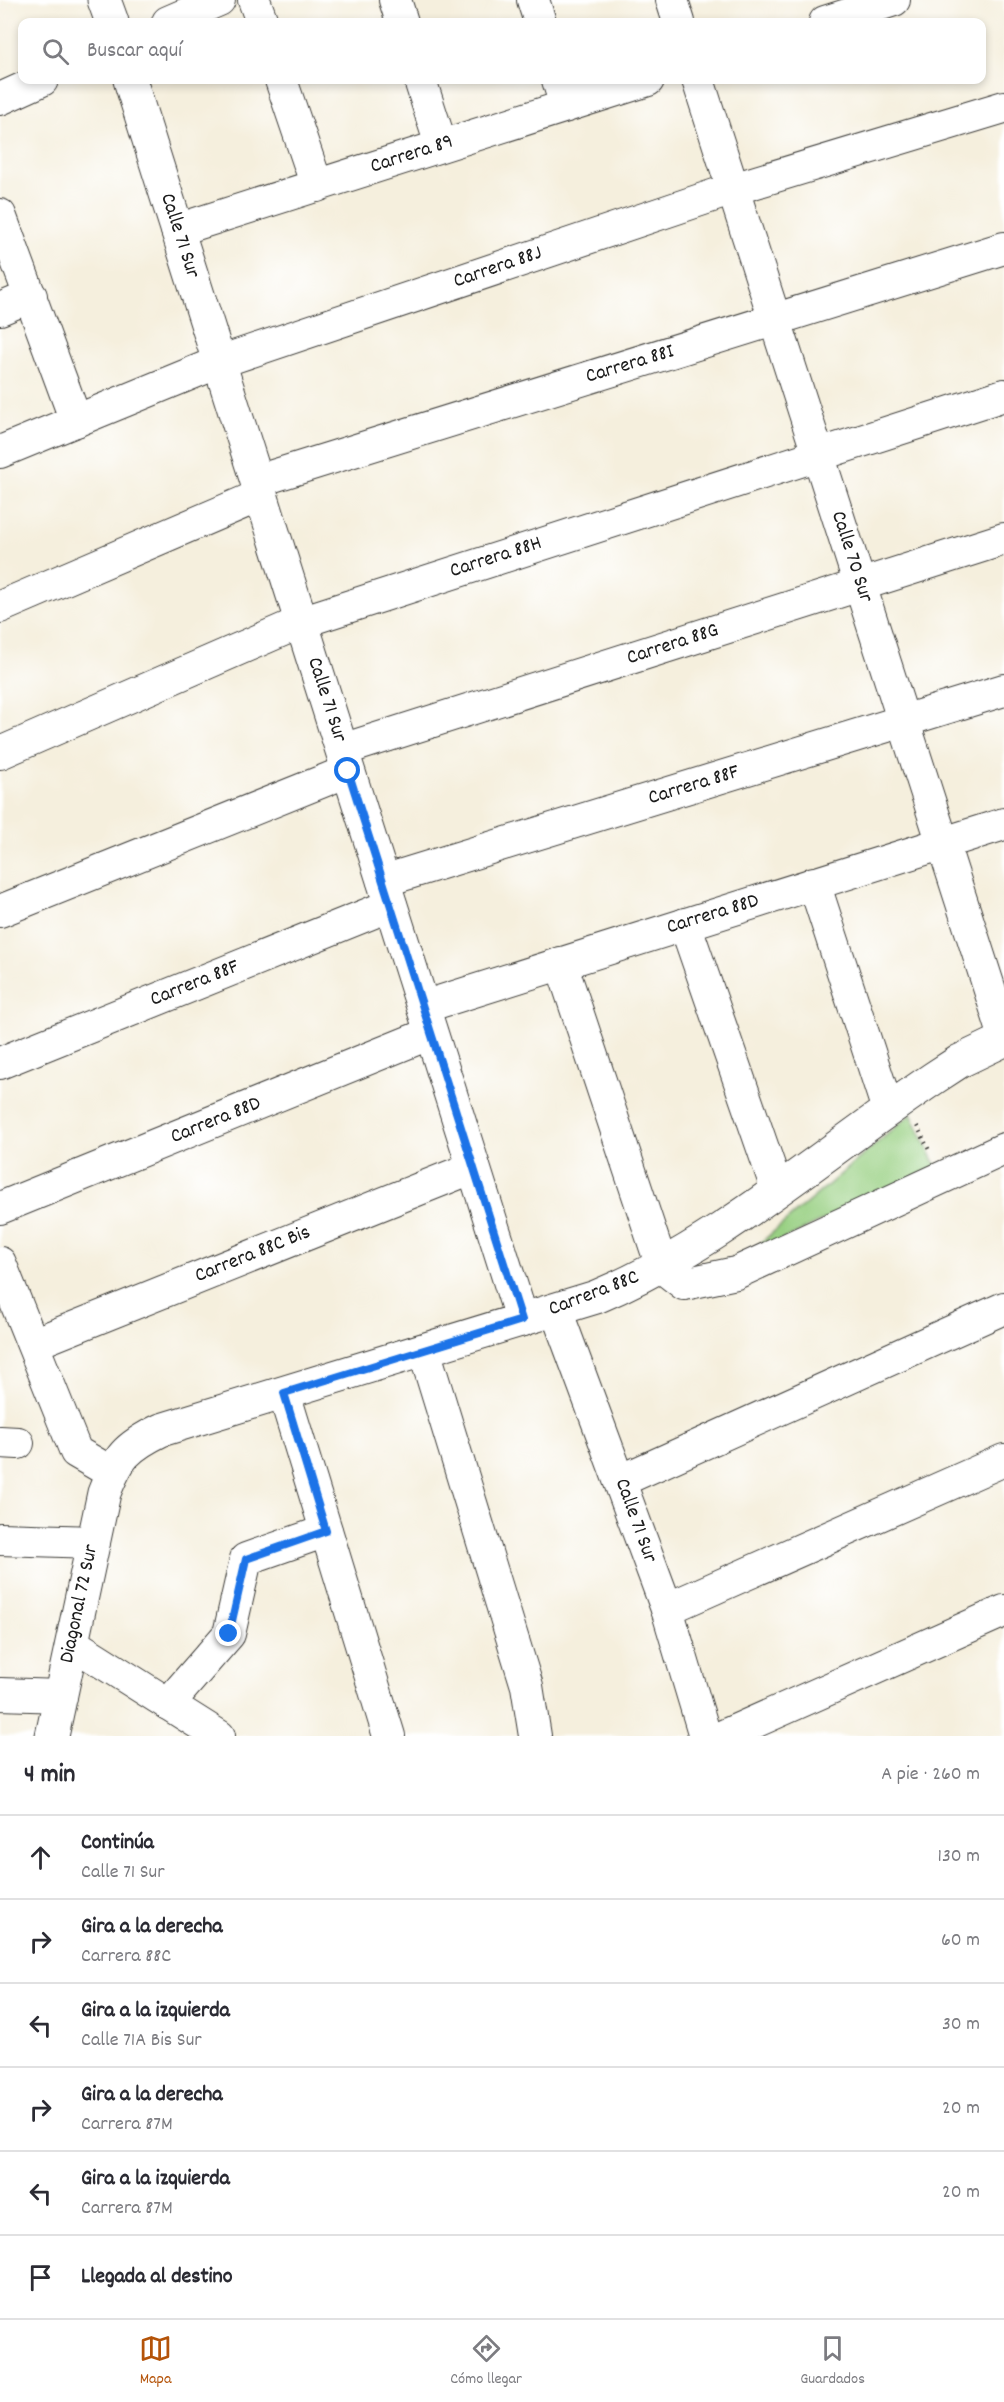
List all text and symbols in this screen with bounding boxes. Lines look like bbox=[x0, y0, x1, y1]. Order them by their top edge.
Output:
search box bbox=[18, 18, 986, 84]
icon: search bbox=[39, 35, 72, 68]
text: Buscar aquí bbox=[87, 36, 182, 67]
street label: Carrera 89 bbox=[367, 128, 457, 182]
street label: Calle 71 Sur bbox=[151, 190, 207, 283]
street label: Carrera 88J bbox=[450, 239, 546, 297]
street label: Carrera 88I bbox=[582, 337, 678, 393]
street label: Calle 70 Sur bbox=[822, 507, 880, 607]
street label: Carrera 88H bbox=[446, 529, 546, 587]
street label: Carrera 88G bbox=[623, 616, 723, 674]
street label: Calle 71 Sur bbox=[298, 654, 354, 747]
route start bbox=[334, 757, 360, 783]
street label: Carrera 88F bbox=[645, 758, 744, 814]
street label: Carrera 88D bbox=[663, 887, 763, 943]
street label: Carrera 88F bbox=[146, 952, 245, 1015]
street label: Carrera 88D bbox=[166, 1089, 266, 1153]
street label: Carrera 88C Bis bbox=[191, 1218, 315, 1292]
street label: Carrera 88C bbox=[544, 1263, 644, 1325]
street label: Calle 71 Sur bbox=[606, 1475, 664, 1568]
street label: Diagonal 72 Sur bbox=[53, 1542, 107, 1666]
route end bbox=[215, 1620, 241, 1646]
text: 4 min bbox=[24, 1757, 75, 1794]
text: A pie · 260 m bbox=[881, 1761, 980, 1789]
text: Continúa bbox=[81, 1828, 154, 1859]
icon: ahead bbox=[24, 1841, 57, 1874]
text: 130 m bbox=[938, 1843, 980, 1871]
text: Calle 71 Sur bbox=[81, 1859, 165, 1887]
text: Gira a la derecha bbox=[81, 1912, 223, 1943]
icon: right bbox=[24, 1925, 57, 1958]
text: 60 m bbox=[941, 1927, 980, 1955]
text: Carrera 88C bbox=[81, 1943, 171, 1971]
text: Gira a la izquierda bbox=[81, 1996, 230, 2027]
icon: left bbox=[24, 2009, 57, 2042]
text: 30 m bbox=[942, 2011, 980, 2039]
text: Calle 71A Bis Sur bbox=[81, 2027, 202, 2055]
text: Gira a la derecha bbox=[81, 2080, 223, 2111]
icon: right bbox=[24, 2093, 57, 2126]
text: 20 m bbox=[942, 2095, 980, 2123]
text: Carrera 87M bbox=[81, 2111, 173, 2139]
text: Gira a la izquierda bbox=[81, 2164, 230, 2195]
icon: left bbox=[24, 2177, 57, 2210]
text: 20 m bbox=[942, 2179, 980, 2207]
text: Carrera 87M bbox=[81, 2195, 173, 2223]
icon: arrive bbox=[24, 2261, 57, 2294]
text: Llegada al destino bbox=[81, 2262, 233, 2293]
tab: Mapa bbox=[139, 2332, 172, 2391]
tab: Cómo llegar bbox=[450, 2332, 522, 2391]
tab: Guardados bbox=[800, 2332, 865, 2391]

